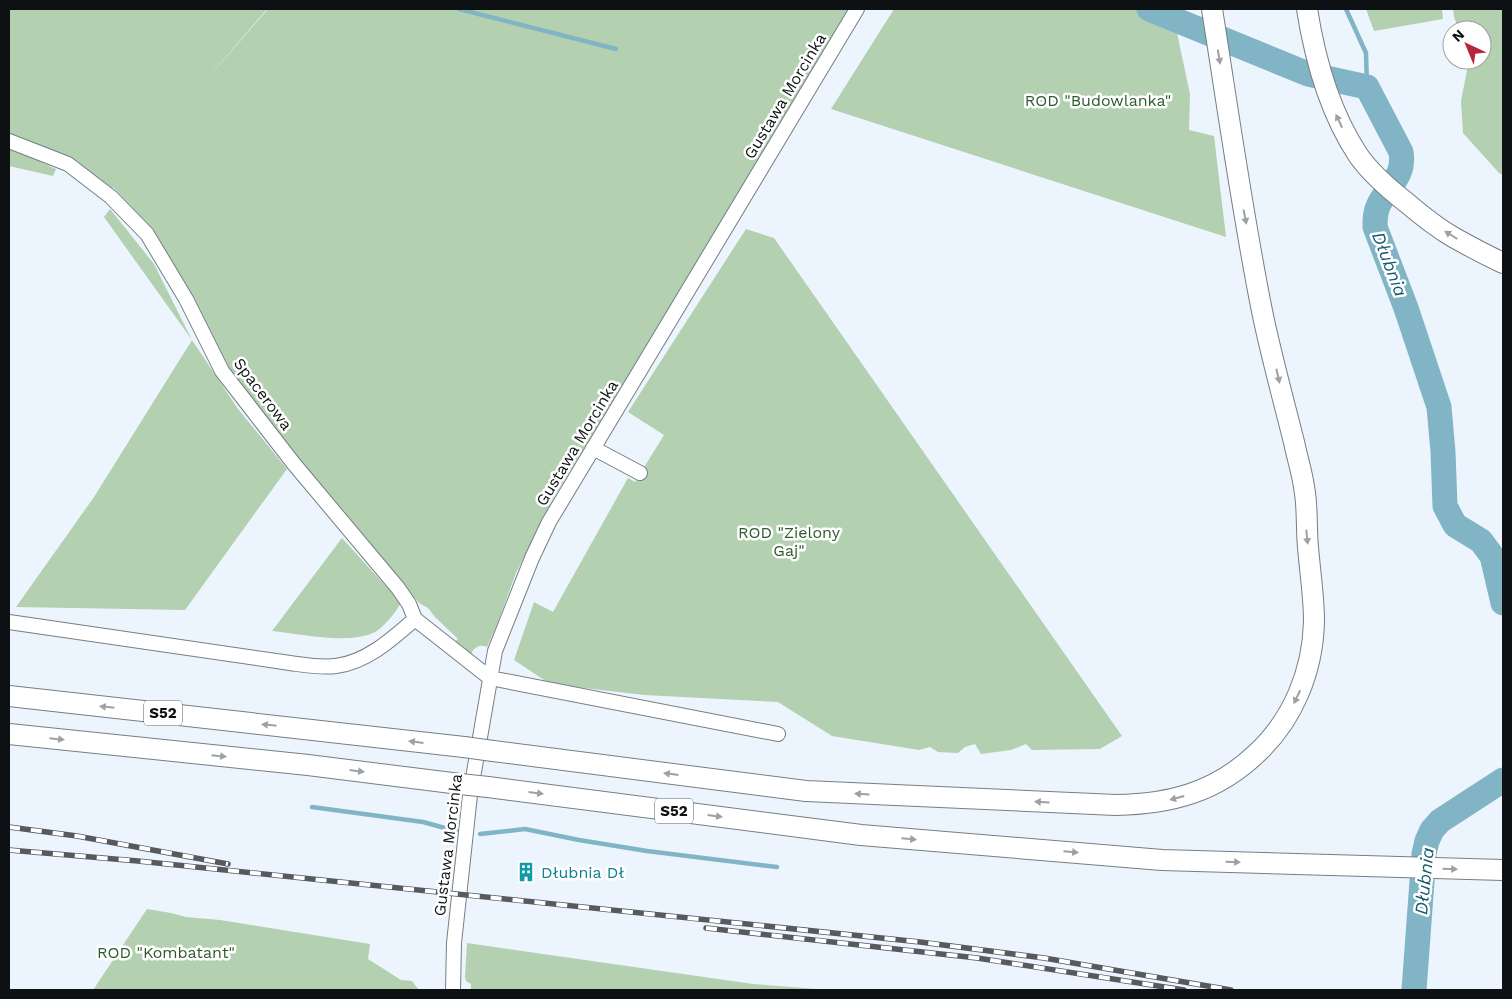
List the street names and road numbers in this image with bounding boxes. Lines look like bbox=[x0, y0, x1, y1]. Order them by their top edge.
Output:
street label: Gustawa Morcinka bbox=[740, 30, 830, 162]
street label: Spacerowa bbox=[230, 354, 296, 434]
street label: Gustawa Morcinka bbox=[532, 377, 622, 509]
road number: S52 bbox=[144, 700, 182, 726]
street label: Gustawa Morcinka bbox=[430, 773, 466, 917]
road number: S52 bbox=[655, 798, 693, 824]

